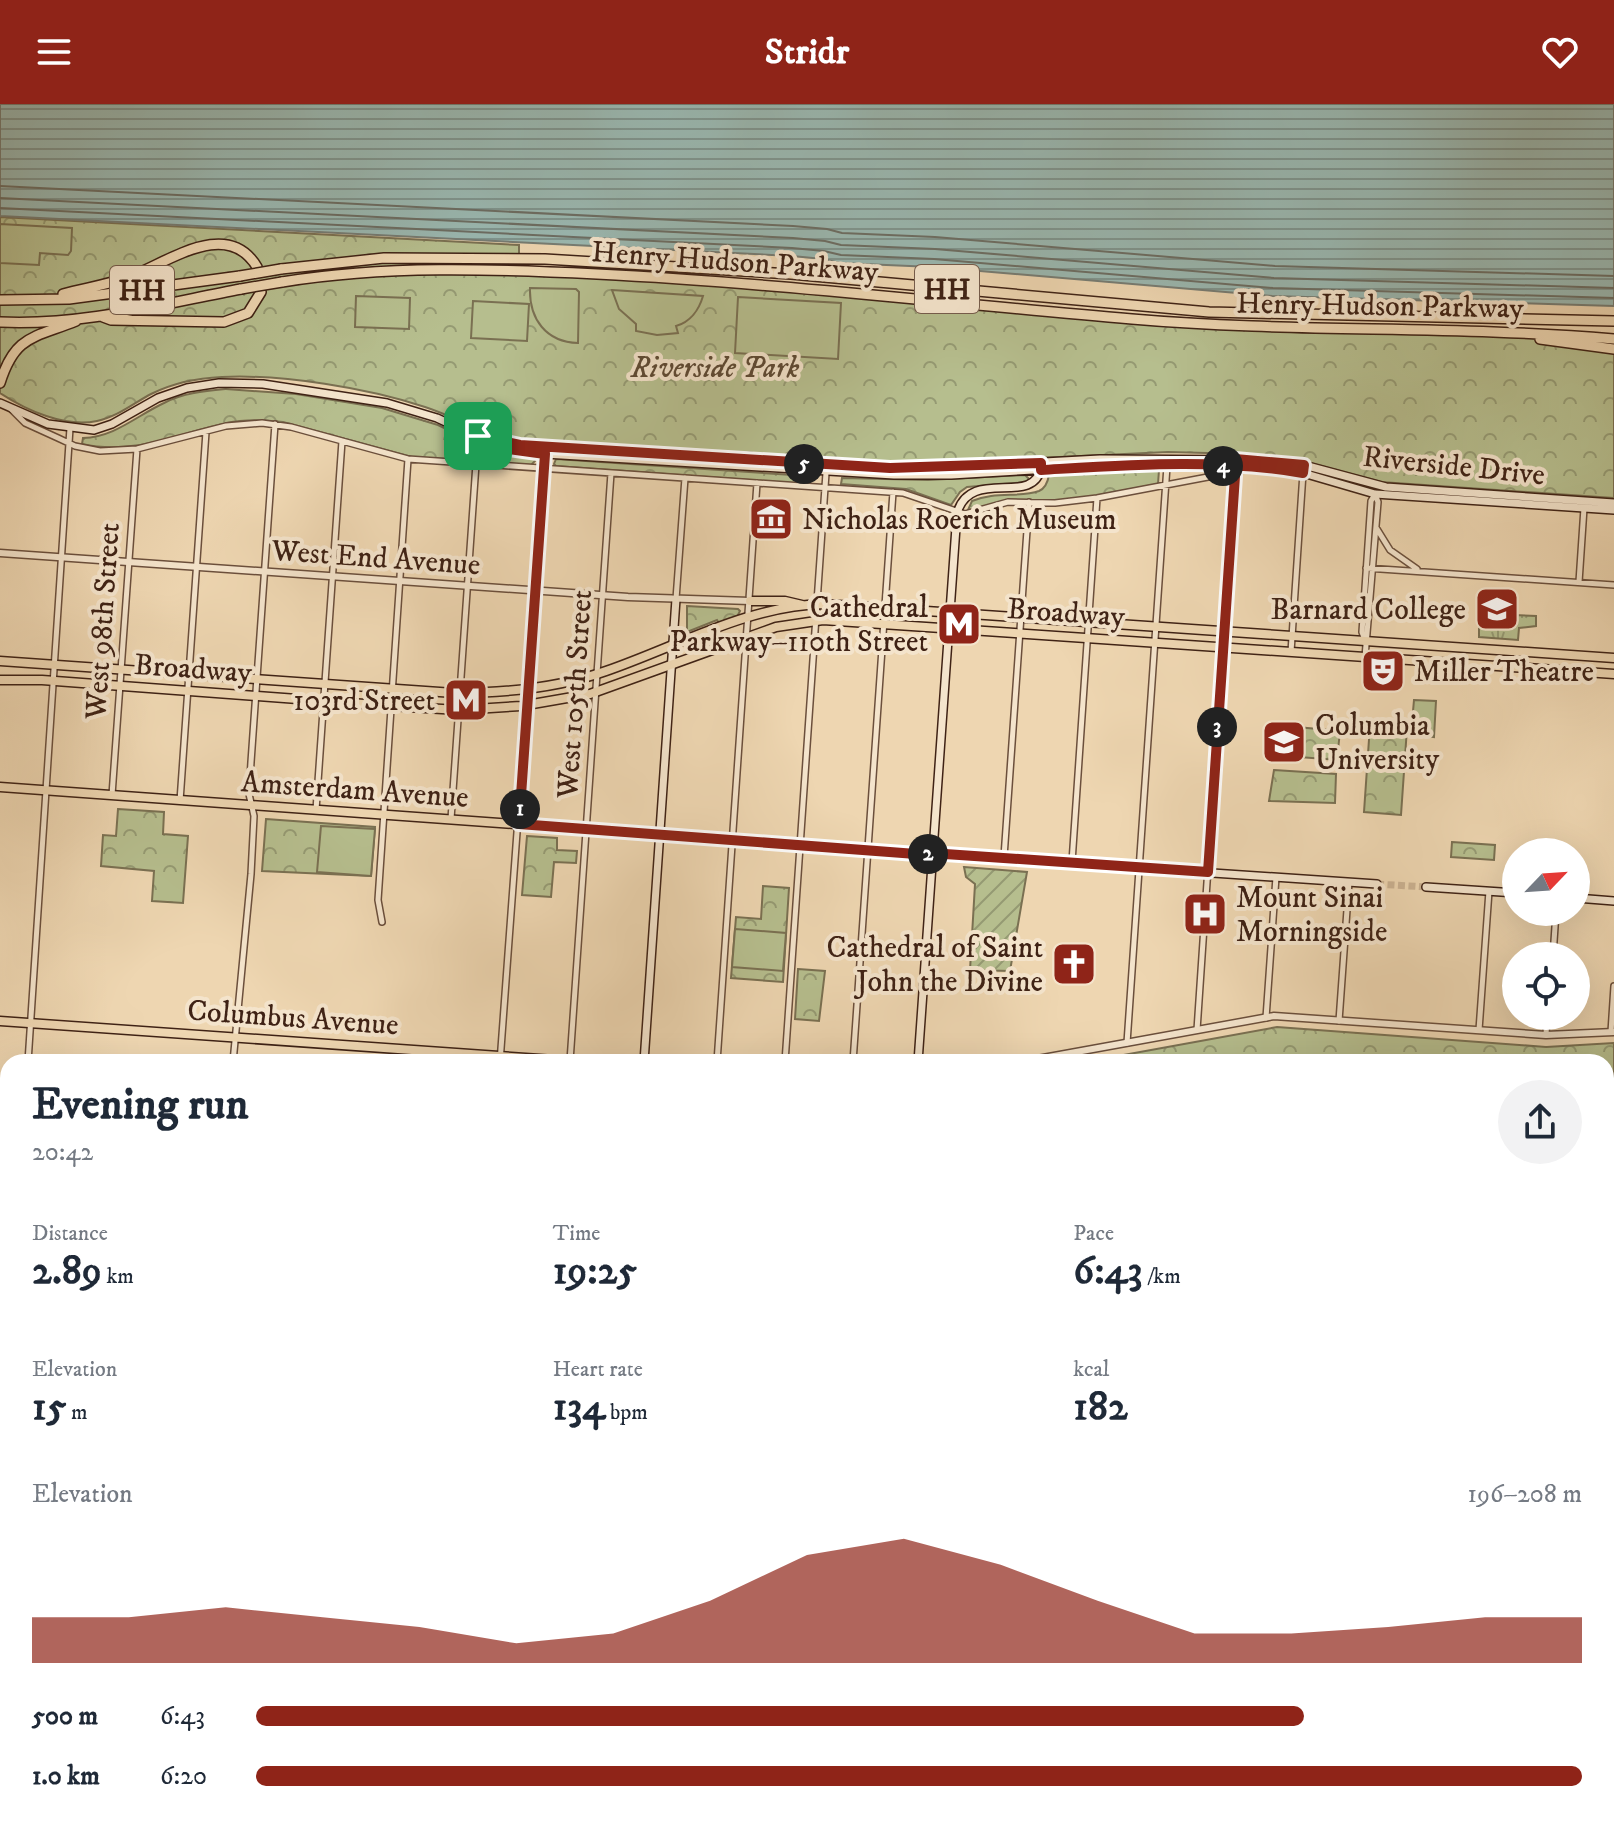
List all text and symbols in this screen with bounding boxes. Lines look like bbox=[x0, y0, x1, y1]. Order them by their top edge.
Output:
icon: menu bbox=[32, 30, 76, 74]
text: Stridr bbox=[765, 30, 849, 75]
icon: heart bbox=[1538, 30, 1582, 74]
street label: Henry Hudson Parkway bbox=[590, 234, 880, 291]
road number: HH bbox=[915, 265, 979, 313]
road number: HH bbox=[110, 266, 174, 314]
street label: Henry Hudson Parkway bbox=[1236, 285, 1525, 328]
park label: Riverside Park bbox=[630, 350, 800, 387]
pin bbox=[444, 402, 512, 470]
icon: arrive bbox=[456, 414, 500, 458]
street label: Riverside Drive bbox=[1361, 439, 1547, 494]
pin: 5 bbox=[784, 444, 824, 484]
pin: 4 bbox=[1203, 446, 1243, 486]
text: 5 bbox=[799, 450, 809, 477]
text: 4 bbox=[1217, 452, 1229, 479]
museum icon: Nicholas Roerich Museum bbox=[747, 495, 795, 543]
place label: Nicholas Roerich Museum bbox=[802, 502, 1117, 539]
street label: West 98th Street bbox=[78, 521, 129, 722]
street label: West End Avenue bbox=[269, 533, 482, 584]
school or university icon: Barnard College bbox=[1473, 585, 1521, 633]
street label: West 105th Street bbox=[550, 588, 601, 801]
place label: Cathedral Parkway–110th Street bbox=[669, 590, 928, 661]
street label: Broadway bbox=[1006, 591, 1127, 636]
place label: Barnard College bbox=[1270, 592, 1466, 629]
metro station icon: Cathedral Parkway–110th Street bbox=[935, 600, 983, 648]
street label: Broadway bbox=[133, 647, 254, 692]
theatre icon: Miller Theatre bbox=[1359, 647, 1407, 695]
place label: Miller Theatre bbox=[1414, 654, 1594, 691]
metro station icon: 103rd Street bbox=[442, 676, 490, 724]
place label: 103rd Street bbox=[293, 683, 435, 720]
pin: 3 bbox=[1197, 707, 1237, 747]
place label: Columbia University bbox=[1315, 708, 1440, 779]
text: 3 bbox=[1213, 713, 1221, 740]
school or university icon: Columbia University bbox=[1260, 718, 1308, 766]
street label: Amsterdam Avenue bbox=[240, 764, 470, 817]
pin: 1 bbox=[500, 789, 540, 829]
text: 1 bbox=[516, 795, 524, 822]
pin: 2 bbox=[908, 834, 948, 874]
north arrow bbox=[1502, 838, 1590, 926]
map controls bbox=[1502, 838, 1590, 1030]
text: 2 bbox=[923, 840, 933, 867]
place label: Mount Sinai Morningside bbox=[1236, 880, 1387, 951]
hospital icon: Mount Sinai Morningside bbox=[1181, 890, 1229, 938]
place label: Cathedral of Saint John the Divine bbox=[827, 930, 1043, 1001]
church icon: Cathedral of Saint John the Divine bbox=[1050, 940, 1098, 988]
button: locate bbox=[1502, 942, 1590, 1030]
street label: Columbus Avenue bbox=[186, 993, 400, 1044]
text: Evening run bbox=[32, 1078, 249, 1133]
button: share bbox=[1498, 1080, 1582, 1164]
text: 20:42 bbox=[32, 1136, 93, 1169]
text: Distance bbox=[32, 1220, 108, 1247]
text: Time bbox=[553, 1220, 600, 1247]
text: Pace bbox=[1073, 1220, 1114, 1247]
text: 2.89 bbox=[32, 1247, 102, 1297]
text: 19:25 bbox=[553, 1247, 637, 1297]
text: 6:43 bbox=[1073, 1247, 1143, 1297]
text: km bbox=[102, 1263, 134, 1290]
text: /km bbox=[1143, 1263, 1181, 1290]
text: Elevation bbox=[32, 1356, 117, 1383]
text: Heart rate bbox=[553, 1356, 643, 1383]
text: kcal bbox=[1073, 1356, 1109, 1383]
text: 15 bbox=[32, 1383, 66, 1433]
text: 134 bbox=[553, 1383, 605, 1433]
text: 182 bbox=[1073, 1383, 1128, 1433]
text: m bbox=[66, 1399, 88, 1426]
text: bpm bbox=[605, 1399, 648, 1426]
text: Elevation bbox=[32, 1478, 133, 1511]
text: 196–208 m bbox=[1467, 1478, 1582, 1511]
text: 500 m bbox=[32, 1700, 98, 1733]
text: 6:43 bbox=[160, 1700, 205, 1733]
text: 1.0 km bbox=[32, 1760, 100, 1793]
text: 6:20 bbox=[160, 1760, 207, 1793]

